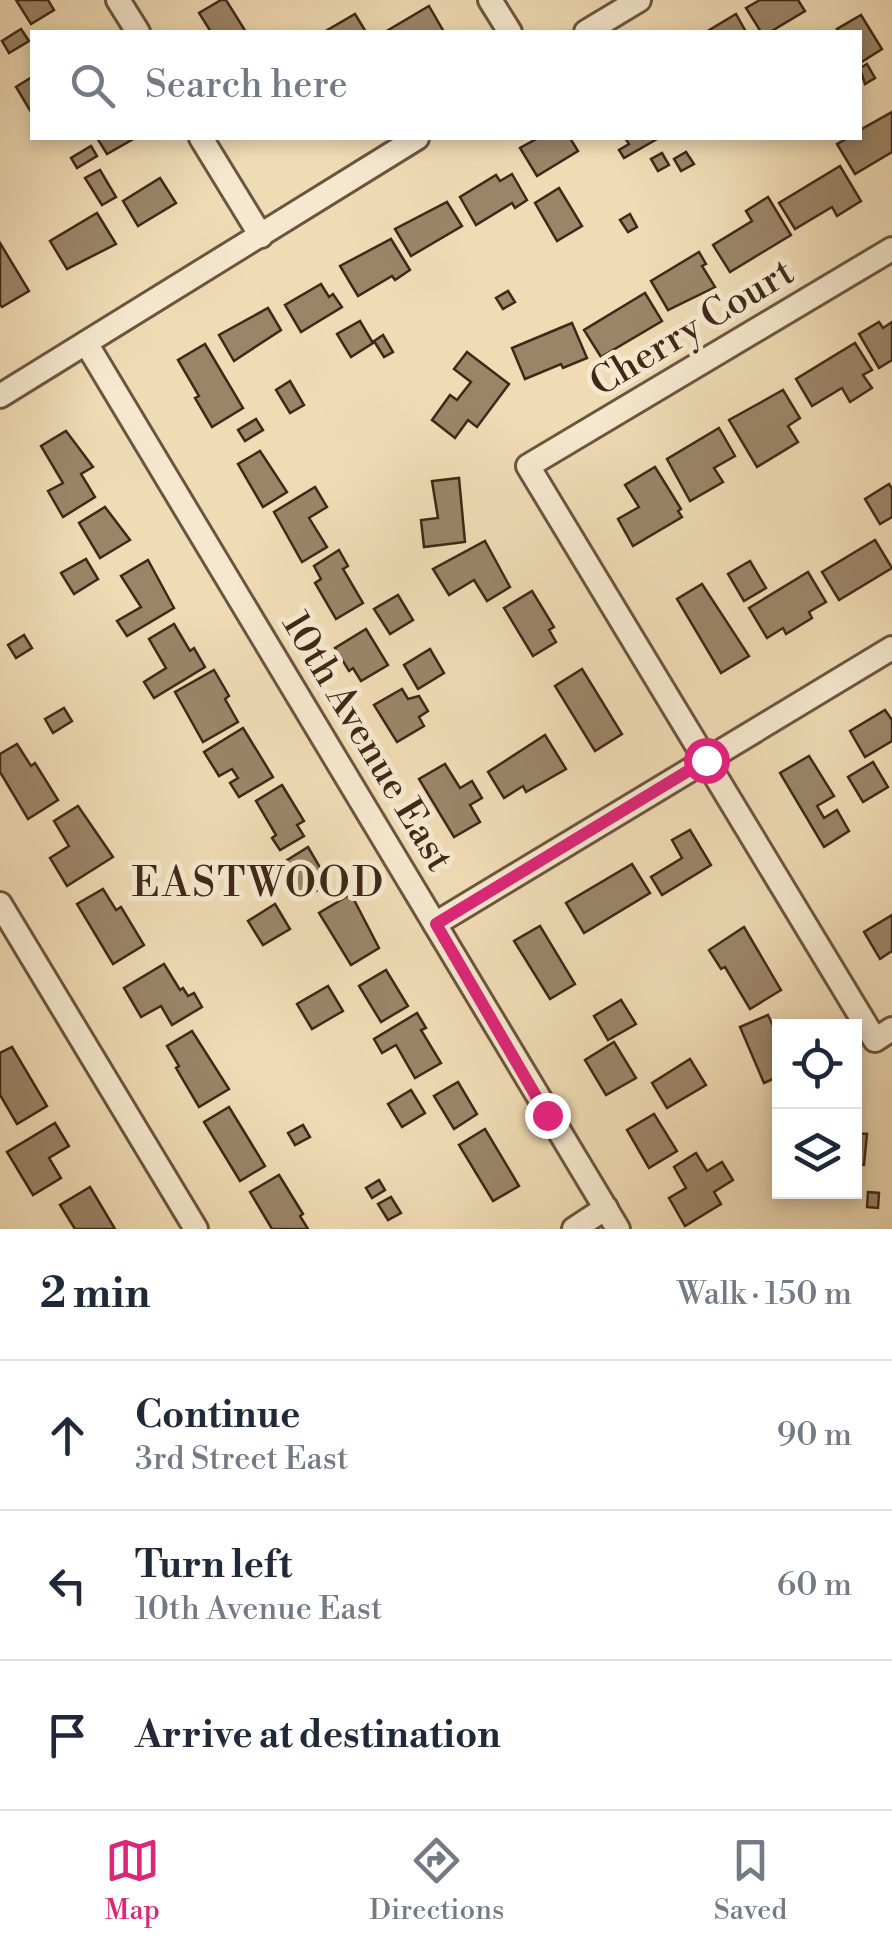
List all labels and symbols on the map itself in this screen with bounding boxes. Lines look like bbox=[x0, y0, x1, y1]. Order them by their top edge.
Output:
street label: Cherry Court bbox=[582, 249, 802, 407]
street label: 10th Avenue East bbox=[271, 604, 463, 880]
route start bbox=[684, 738, 730, 784]
district label: EASTWOOD bbox=[132, 859, 386, 909]
route end bbox=[525, 1093, 571, 1139]

